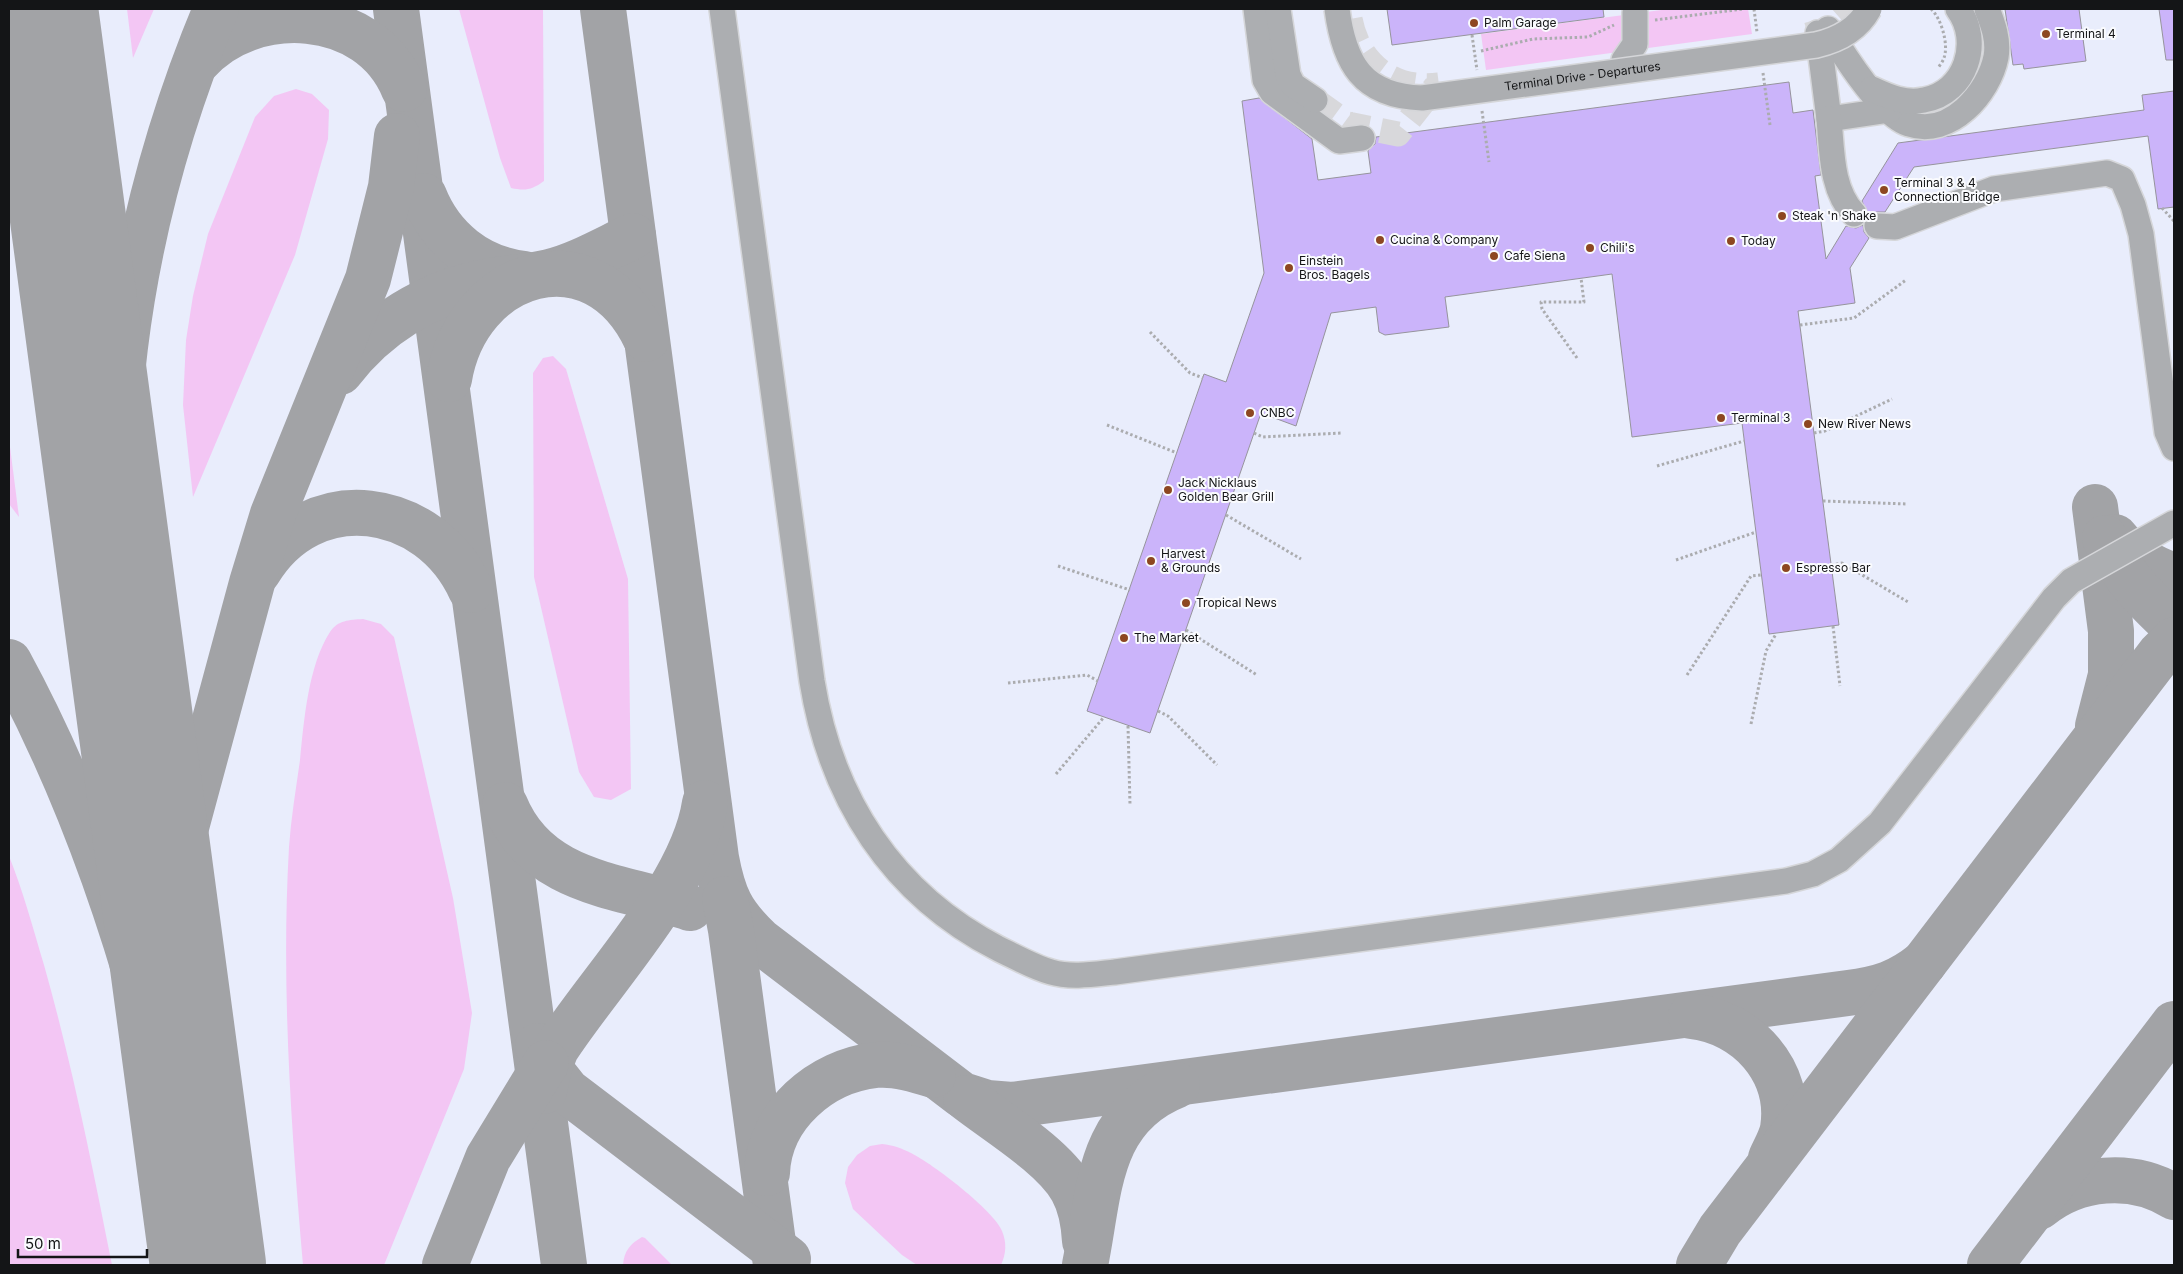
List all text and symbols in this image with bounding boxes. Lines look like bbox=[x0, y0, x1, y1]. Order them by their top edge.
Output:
place label: Palm Garage bbox=[1484, 15, 1557, 30]
marker: Palm Garage bbox=[1468, 17, 1480, 29]
place label: Terminal 4 bbox=[2056, 26, 2116, 41]
marker: Terminal 4 bbox=[2040, 28, 2052, 40]
street label: Terminal Drive - Departures bbox=[1503, 58, 1662, 94]
place label: Terminal 3 & 4 Connection Bridge bbox=[1894, 175, 2000, 204]
marker: Terminal 3 & 4 Connection Bridge bbox=[1878, 184, 1890, 196]
place label: Steak 'n Shake bbox=[1792, 208, 1876, 223]
marker: Steak 'n Shake bbox=[1776, 210, 1788, 222]
place label: Cucina & Company bbox=[1390, 232, 1499, 247]
place label: Today bbox=[1741, 233, 1776, 248]
marker: Cucina & Company bbox=[1374, 234, 1386, 246]
marker: Today bbox=[1725, 235, 1737, 247]
place label: Chili's bbox=[1600, 240, 1635, 255]
marker: Chili's bbox=[1584, 242, 1596, 254]
place label: Cafe Siena bbox=[1504, 248, 1565, 263]
marker: Cafe Siena bbox=[1488, 250, 1500, 262]
place label: Einstein Bros. Bagels bbox=[1299, 253, 1370, 282]
marker: Einstein Bros. Bagels bbox=[1283, 262, 1295, 274]
place label: CNBC bbox=[1260, 405, 1295, 420]
marker: CNBC bbox=[1244, 407, 1256, 419]
place label: Terminal 3 bbox=[1731, 410, 1790, 425]
marker: Terminal 3 bbox=[1715, 412, 1727, 424]
place label: New River News bbox=[1818, 416, 1911, 431]
marker: New River News bbox=[1802, 418, 1814, 430]
place label: Jack Nicklaus Golden Bear Grill bbox=[1178, 475, 1274, 504]
marker: Jack Nicklaus Golden Bear Grill bbox=[1162, 484, 1174, 496]
place label: Harvest & Grounds bbox=[1161, 546, 1220, 575]
marker: Harvest & Grounds bbox=[1145, 555, 1157, 567]
place label: Espresso Bar bbox=[1796, 560, 1871, 575]
marker: Espresso Bar bbox=[1780, 562, 1792, 574]
place label: Tropical News bbox=[1196, 595, 1277, 610]
marker: Tropical News bbox=[1180, 597, 1192, 609]
place label: The Market bbox=[1134, 630, 1199, 645]
marker: The Market bbox=[1118, 632, 1130, 644]
scale bar bbox=[18, 1226, 146, 1258]
text: 50 m bbox=[25, 1234, 61, 1253]

